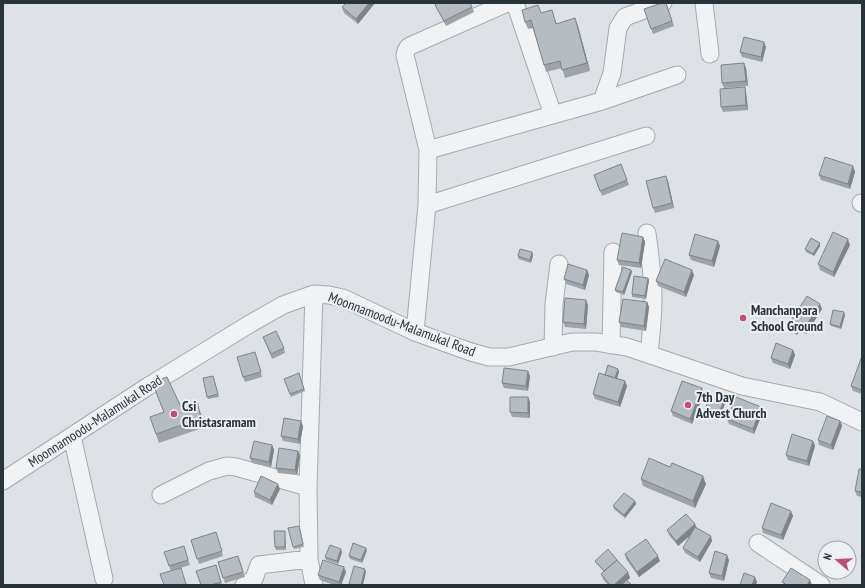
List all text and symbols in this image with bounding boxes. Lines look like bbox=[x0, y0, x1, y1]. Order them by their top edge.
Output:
street label: Moonnamoodu-Malamukal Road bbox=[326, 288, 478, 360]
place label: Manchanpara School Ground bbox=[751, 301, 823, 335]
marker: Manchanpara School Ground bbox=[738, 313, 748, 323]
street label: Moonnamoodu-Malamukal Road bbox=[25, 371, 165, 471]
place label: 7th Day Advest Church bbox=[695, 388, 767, 422]
place label: Csi Christasramam bbox=[182, 397, 256, 431]
marker: 7th Day Advest Church bbox=[683, 400, 693, 410]
marker: Csi Christasramam bbox=[169, 409, 179, 419]
north arrow bbox=[817, 540, 857, 580]
text: N bbox=[820, 552, 835, 562]

